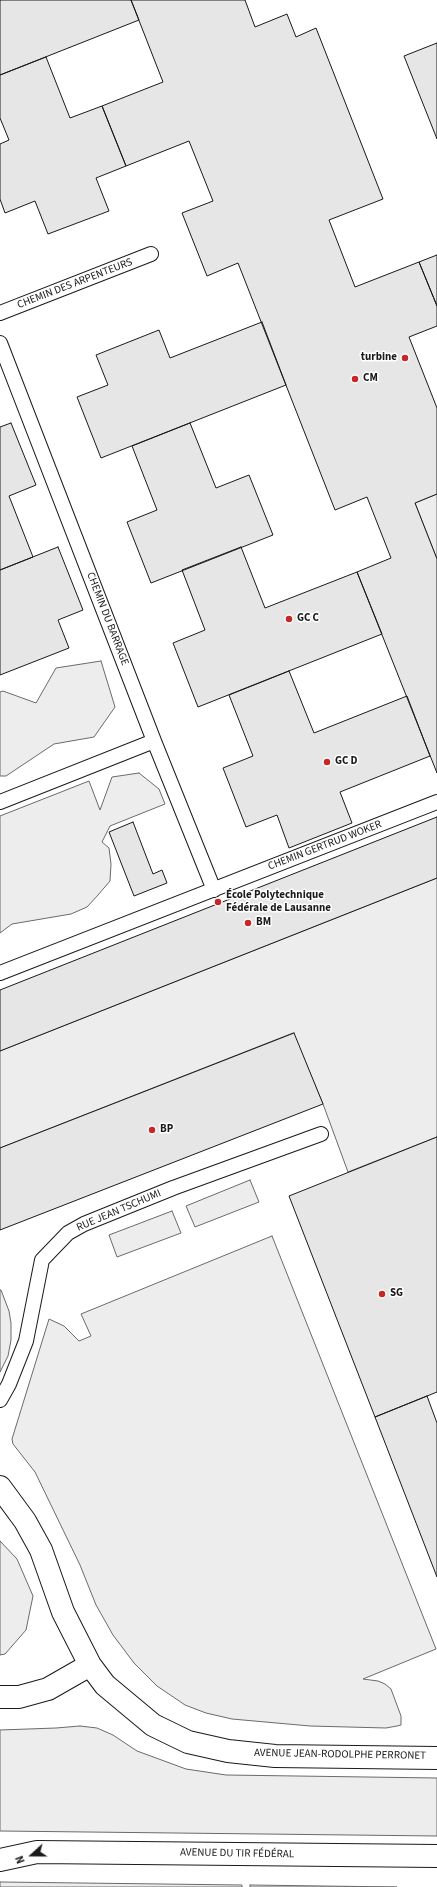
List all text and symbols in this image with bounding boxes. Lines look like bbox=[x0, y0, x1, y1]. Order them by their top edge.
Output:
street label: CHEMIN DES ARPENTEURS bbox=[16, 256, 134, 312]
place label: turbine bbox=[361, 351, 397, 365]
marker: turbine bbox=[400, 353, 410, 363]
place label: CM bbox=[363, 372, 378, 386]
marker: CM bbox=[350, 374, 360, 384]
street label: CHEMIN DU BARRAGE bbox=[83, 570, 131, 668]
place label: GC C bbox=[297, 612, 319, 626]
marker: GC C bbox=[284, 614, 294, 624]
place label: GC D bbox=[335, 755, 358, 769]
marker: GC D bbox=[322, 757, 332, 767]
street label: CHEMIN GERTRUD WOKER bbox=[266, 818, 384, 874]
place label: École Polytechnique Fédérale de Lausanne bbox=[226, 889, 331, 915]
marker: École Polytechnique Fédérale de Lausanne bbox=[213, 897, 223, 907]
place label: BM bbox=[256, 916, 271, 930]
marker: BM bbox=[243, 918, 253, 928]
place label: BP bbox=[160, 1123, 173, 1137]
marker: BP bbox=[147, 1125, 157, 1135]
street label: RUE JEAN TSCHUMI bbox=[75, 1187, 163, 1235]
place label: SG bbox=[390, 1287, 403, 1301]
marker: SG bbox=[377, 1289, 387, 1299]
street label: AVENUE JEAN-RODOLPHE PERRONET bbox=[254, 1747, 426, 1763]
north arrow bbox=[12, 1835, 52, 1875]
street label: AVENUE DU TIR FÉDÉRAL bbox=[180, 1846, 294, 1862]
text: N bbox=[12, 1853, 29, 1866]

